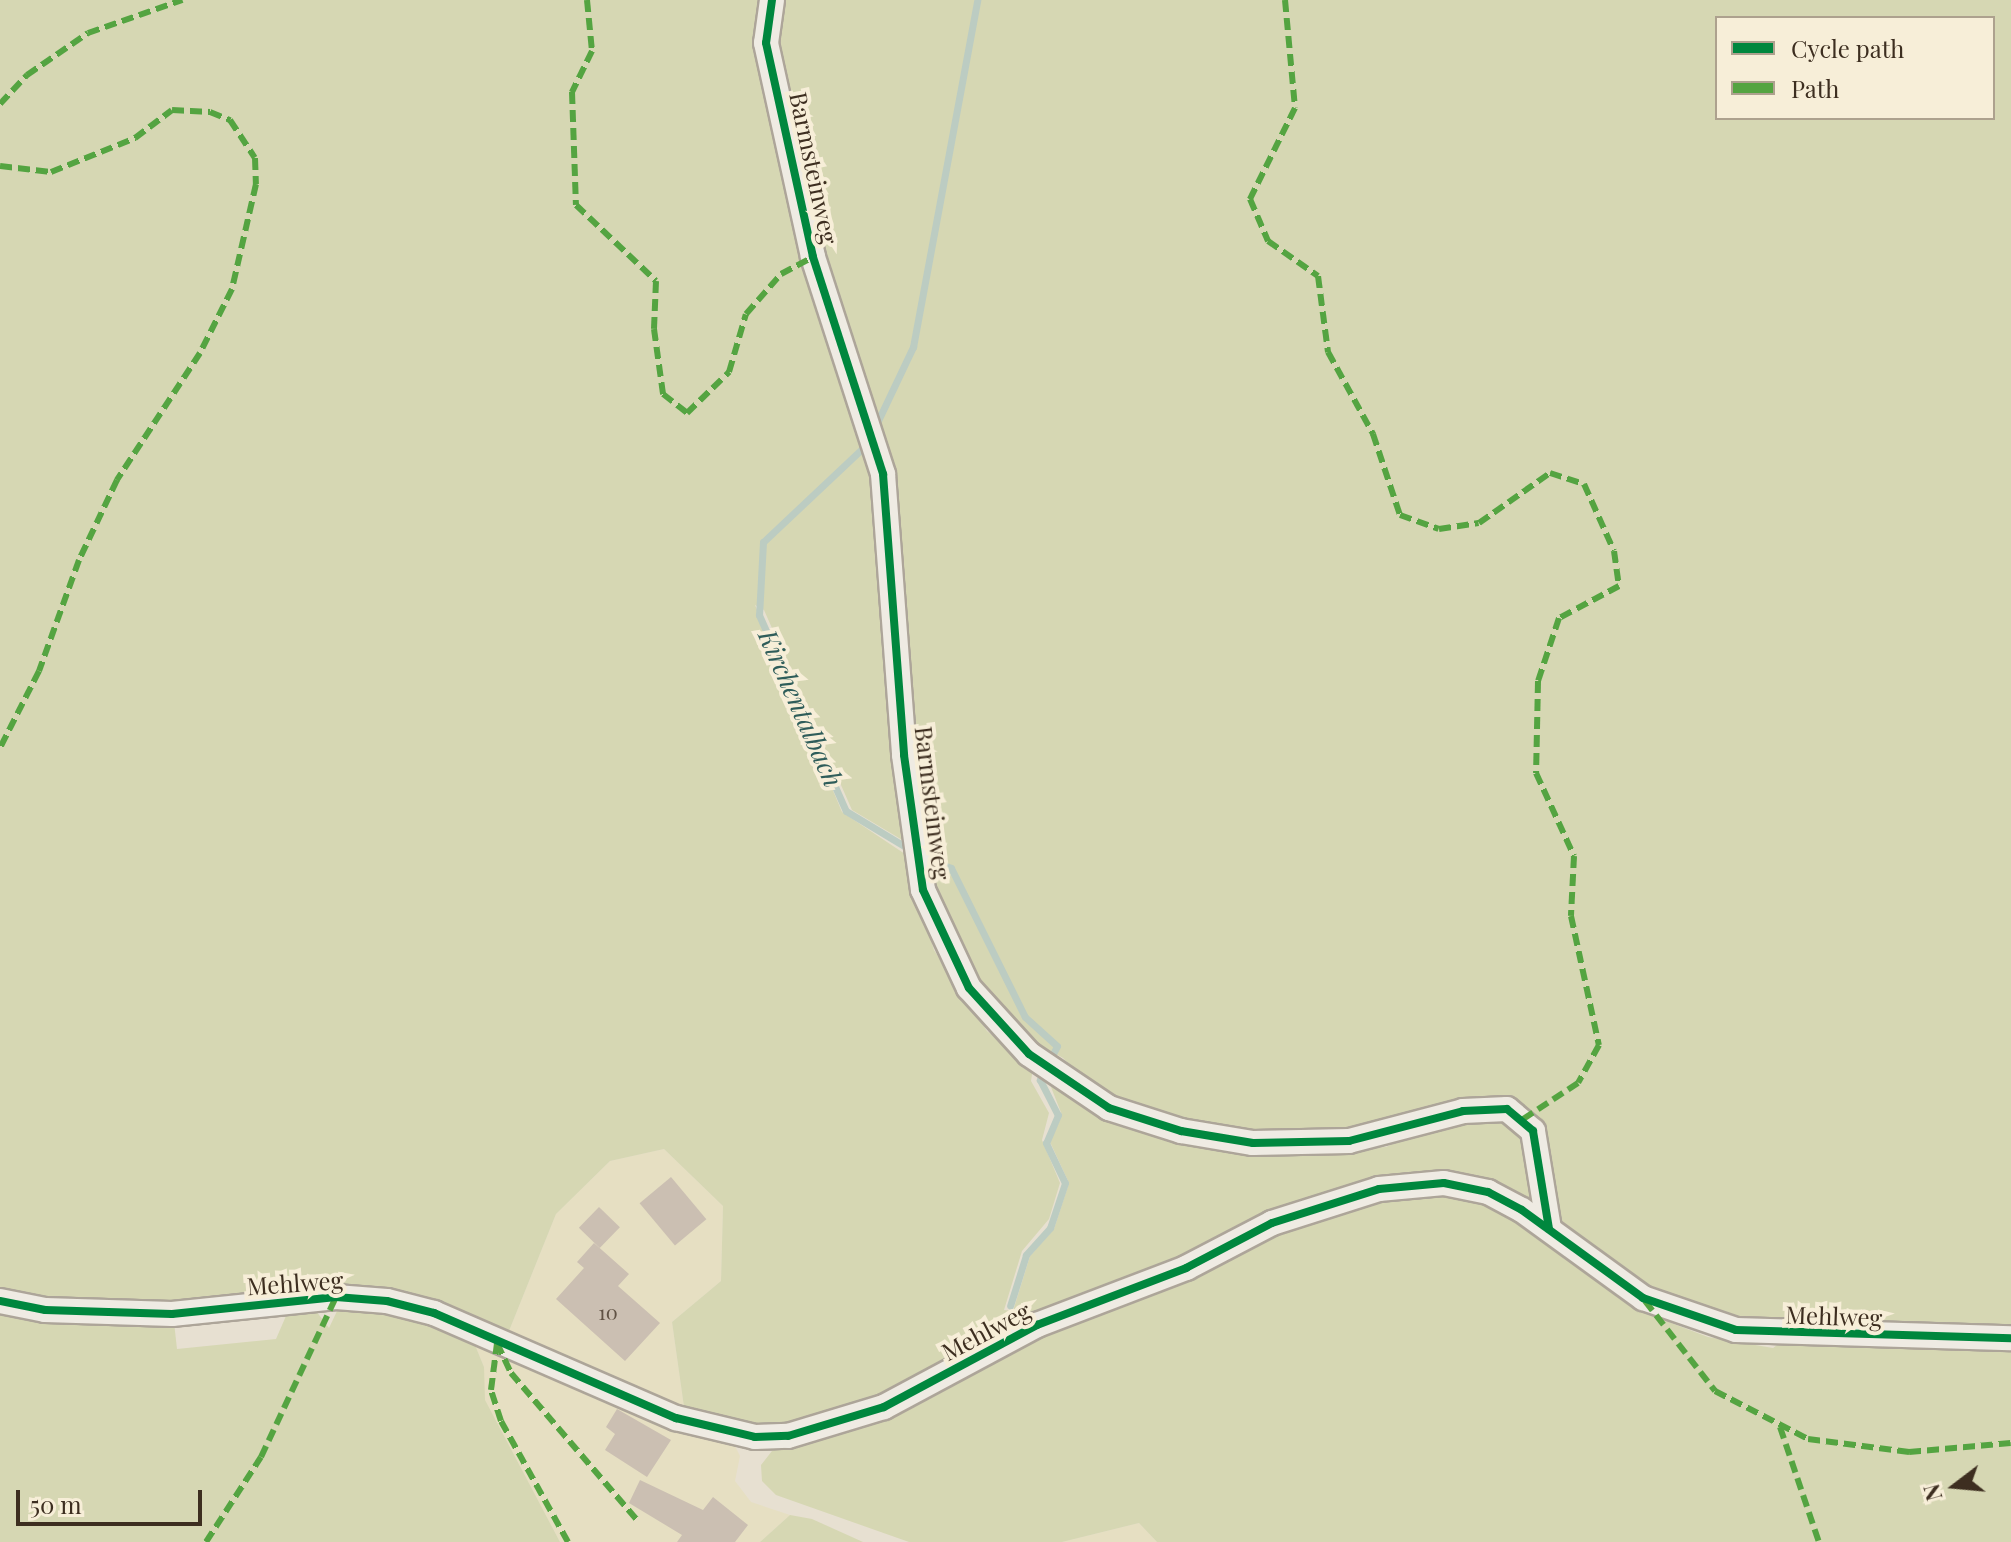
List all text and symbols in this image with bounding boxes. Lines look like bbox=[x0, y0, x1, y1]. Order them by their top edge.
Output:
legend bbox=[1715, 16, 1995, 120]
text: Cycle path bbox=[1791, 32, 1904, 64]
text: Path bbox=[1791, 72, 1839, 104]
street label: Barmsteinweg bbox=[784, 89, 844, 247]
water label: Kirchentalbach bbox=[752, 625, 850, 791]
street label: Barmsteinweg bbox=[909, 725, 957, 881]
street label: Mehlweg bbox=[246, 1265, 344, 1301]
street label: Mehlweg bbox=[937, 1296, 1035, 1366]
house number: 10 bbox=[598, 1299, 618, 1323]
street label: Mehlweg bbox=[1785, 1300, 1883, 1332]
north arrow bbox=[1915, 1446, 1995, 1526]
scale bar bbox=[20, 1474, 206, 1524]
text: N bbox=[1915, 1481, 1949, 1504]
text: 50 m bbox=[30, 1488, 82, 1520]

